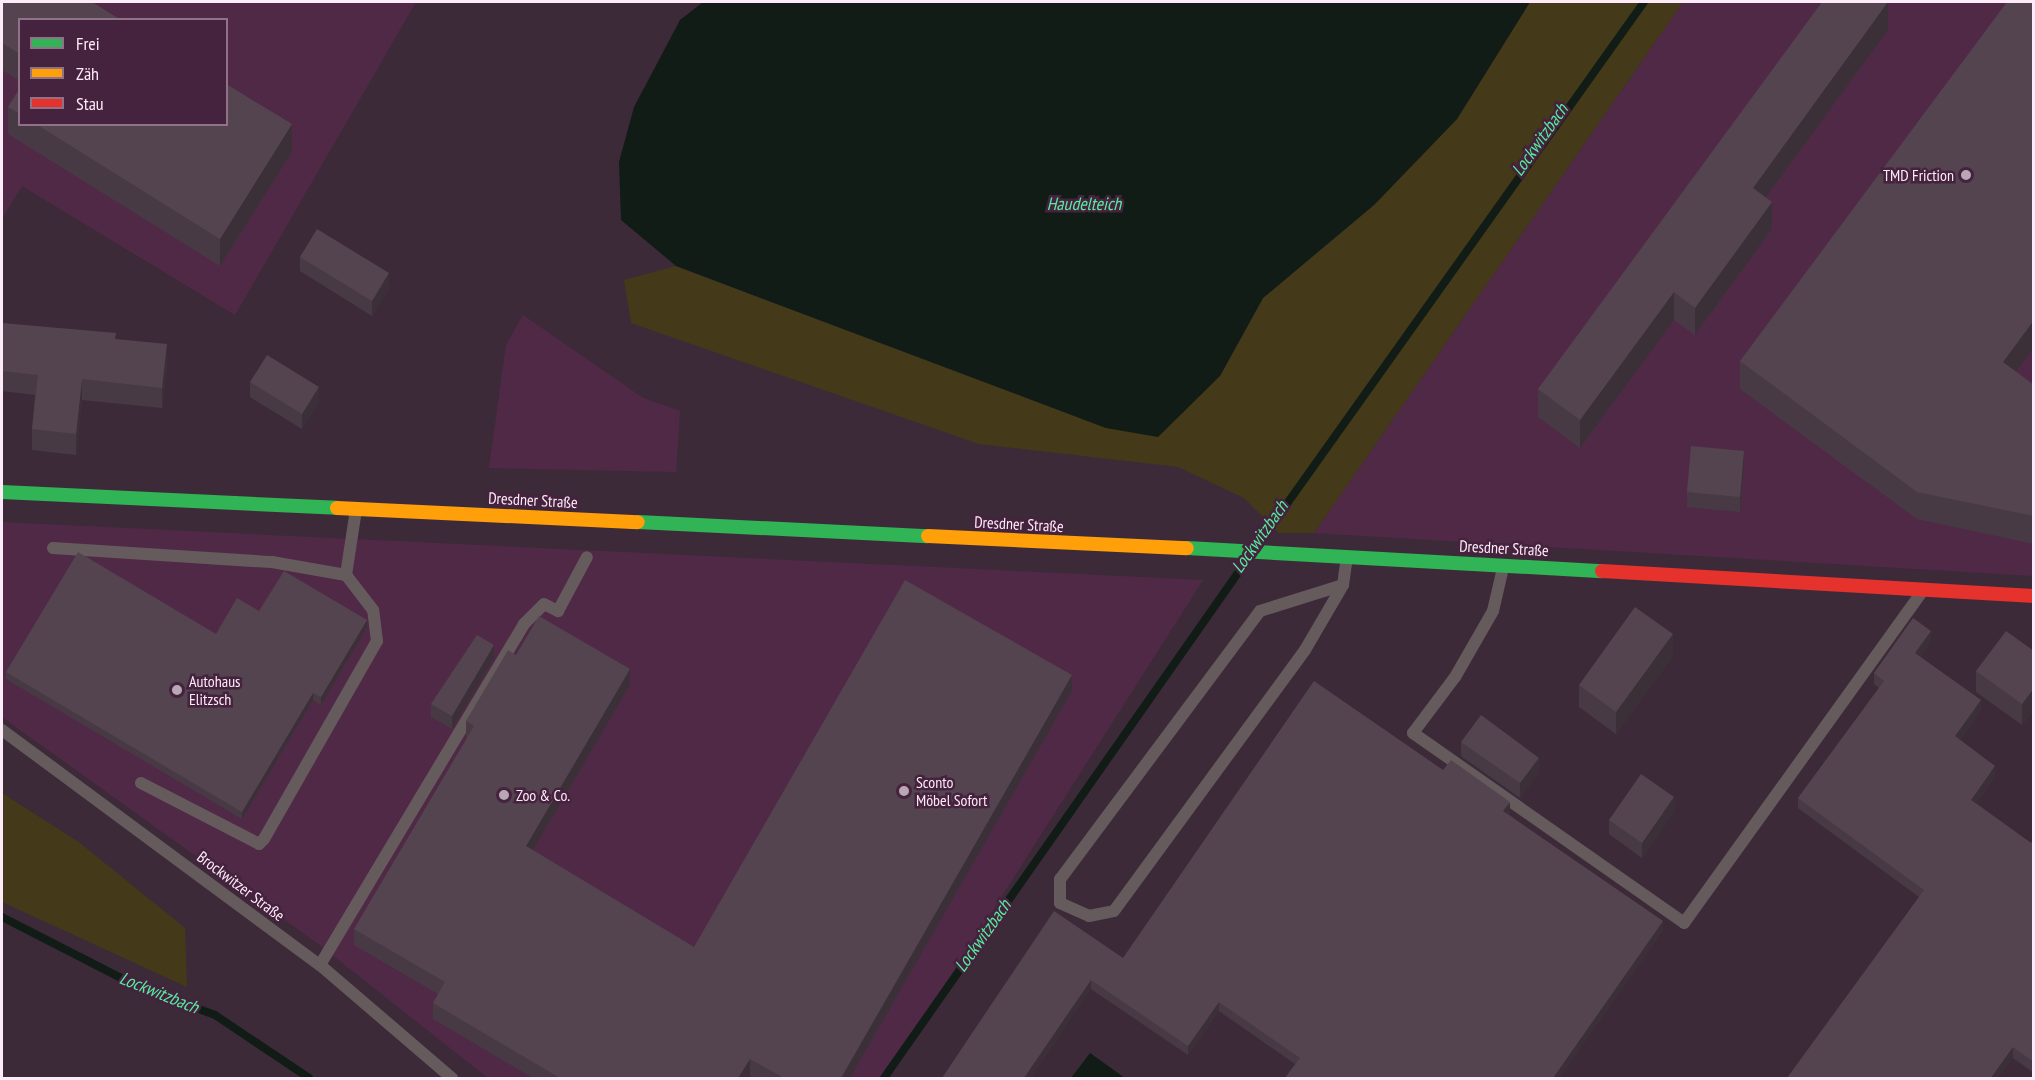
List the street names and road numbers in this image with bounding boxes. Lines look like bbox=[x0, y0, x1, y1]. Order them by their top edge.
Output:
street label: Dresdner Straße bbox=[488, 488, 578, 512]
street label: Dresdner Straße bbox=[974, 512, 1064, 536]
street label: Dresdner Straße bbox=[1459, 536, 1549, 560]
street label: Brockwitzer Straße bbox=[194, 847, 288, 925]

